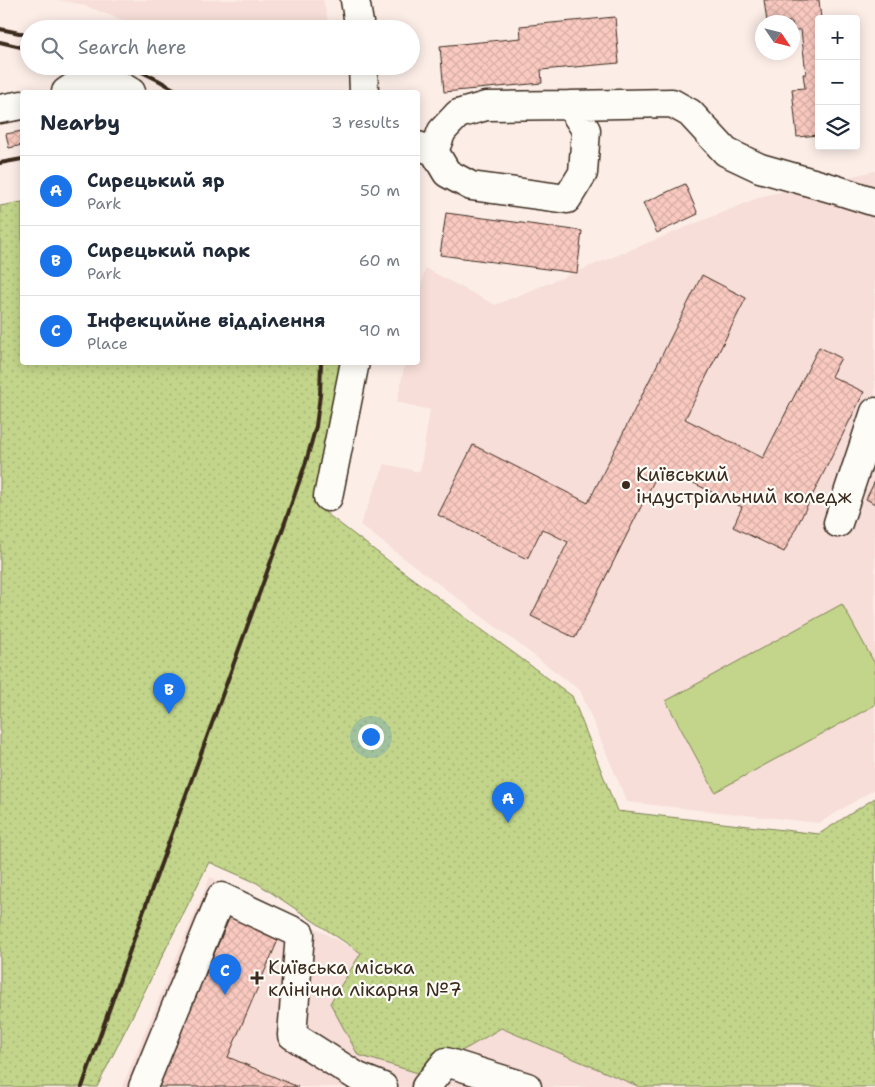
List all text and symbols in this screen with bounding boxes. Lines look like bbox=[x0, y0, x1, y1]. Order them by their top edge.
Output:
north arrow bbox=[755, 15, 800, 60]
map controls bbox=[815, 15, 860, 150]
button: + bbox=[815, 15, 860, 60]
search box bbox=[20, 20, 420, 75]
icon: search bbox=[38, 34, 66, 62]
text: Search here bbox=[78, 35, 187, 60]
button: − bbox=[815, 60, 860, 105]
button: layers bbox=[815, 105, 860, 150]
text: Nearby bbox=[40, 109, 120, 137]
text: 3 results bbox=[331, 112, 400, 133]
text: Сирецький яр bbox=[87, 168, 225, 193]
text: A bbox=[50, 180, 62, 201]
text: 50 m bbox=[360, 180, 400, 201]
text: Park bbox=[87, 193, 121, 214]
text: Сирецький парк bbox=[87, 238, 250, 263]
text: B bbox=[51, 250, 61, 271]
text: 60 m bbox=[359, 250, 400, 271]
text: Park bbox=[87, 263, 121, 284]
text: Інфекцийне відділення bbox=[87, 308, 326, 333]
text: C bbox=[51, 320, 61, 341]
text: 90 m bbox=[359, 320, 400, 341]
text: Place bbox=[87, 333, 128, 354]
place label: Київський індустріальний коледж bbox=[636, 462, 852, 509]
marker: Київський індустріальний коледж bbox=[620, 479, 632, 491]
pin: B bbox=[153, 673, 185, 714]
your location bbox=[358, 724, 384, 750]
pin: A bbox=[492, 782, 524, 823]
pin: C bbox=[209, 954, 241, 995]
place label: Київська міська клінічна лікарня №7 bbox=[268, 955, 462, 1002]
marker: Київська міська клінічна лікарня №7 bbox=[250, 971, 264, 985]

